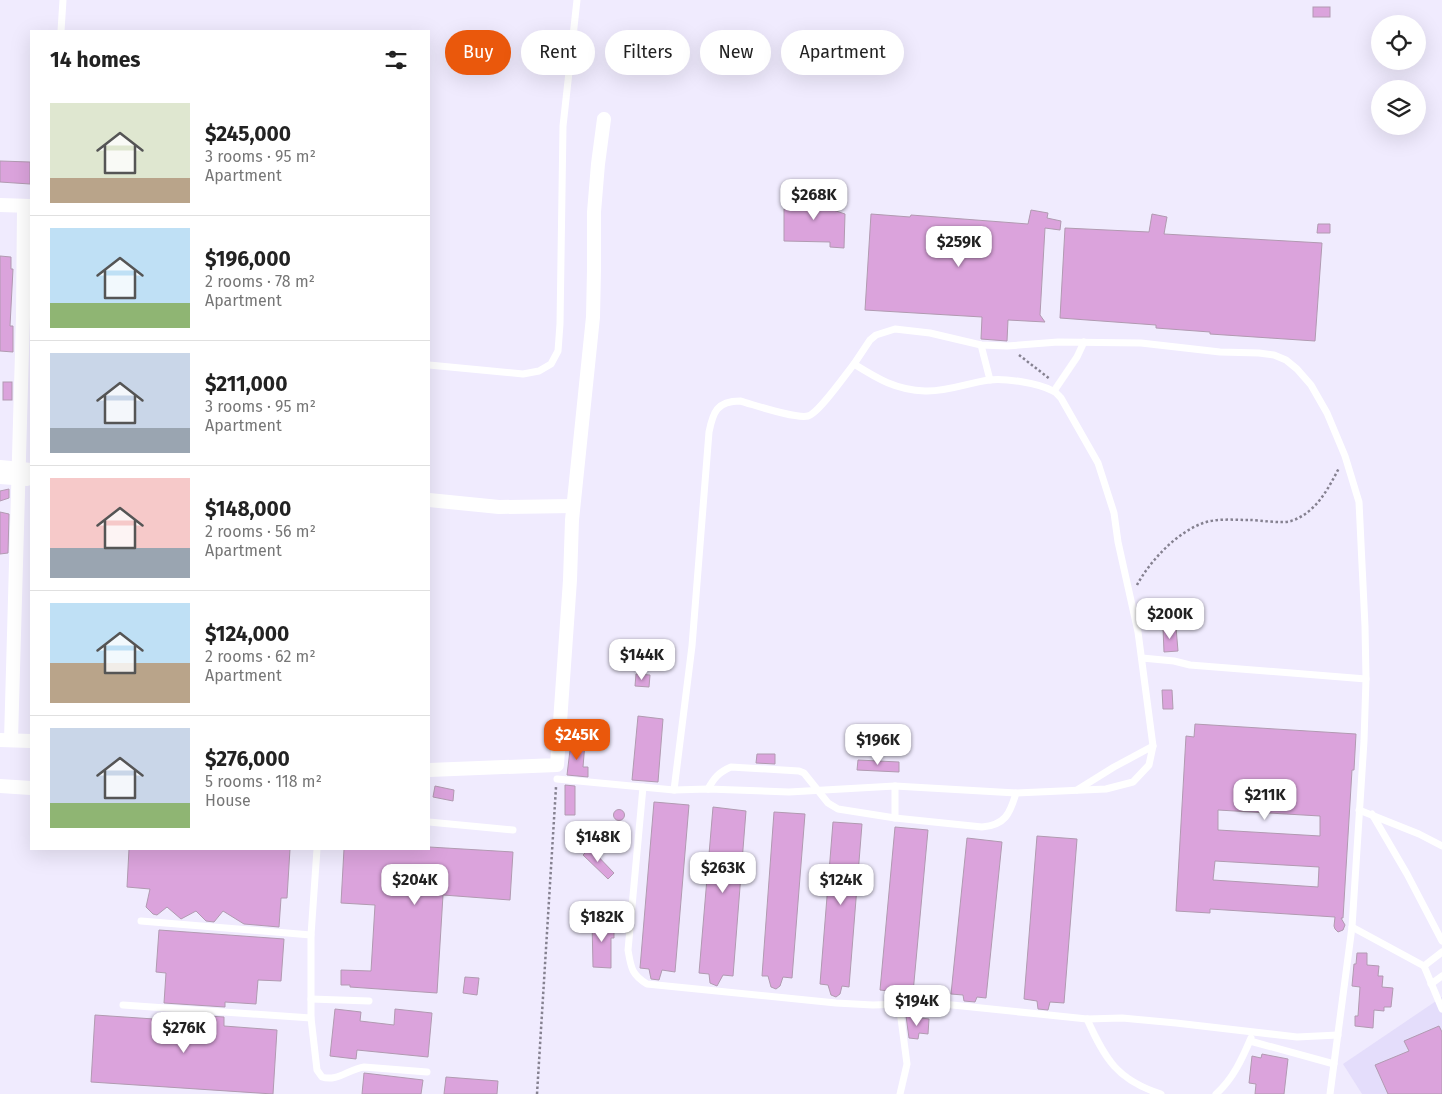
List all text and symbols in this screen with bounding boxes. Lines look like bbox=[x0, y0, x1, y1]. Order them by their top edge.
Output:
map controls bbox=[1371, 15, 1426, 135]
button: locate bbox=[1371, 15, 1426, 70]
chip: Buy bbox=[445, 30, 511, 75]
chip: Rent bbox=[521, 30, 595, 75]
chip: Filters bbox=[605, 30, 690, 75]
chip: New bbox=[700, 30, 771, 75]
chip: Apartment bbox=[781, 30, 904, 75]
icon: filters bbox=[382, 46, 410, 74]
text: 14 homes bbox=[50, 47, 140, 73]
button: layers bbox=[1371, 80, 1426, 135]
text: $245,000 bbox=[205, 121, 291, 147]
icon: home bbox=[90, 123, 150, 183]
text: 3 rooms · 95 m² bbox=[205, 147, 316, 166]
text: Apartment bbox=[205, 166, 282, 185]
pin: $268K bbox=[779, 178, 849, 221]
text: $268K bbox=[791, 185, 837, 204]
pin: $259K bbox=[924, 226, 994, 268]
text: $259K bbox=[937, 232, 981, 251]
text: $196,000 bbox=[205, 246, 291, 272]
icon: home bbox=[90, 248, 150, 308]
text: 2 rooms · 78 m² bbox=[205, 272, 315, 291]
text: Apartment bbox=[205, 291, 282, 310]
text: $211,000 bbox=[205, 371, 287, 397]
icon: home bbox=[90, 373, 150, 433]
text: 3 rooms · 95 m² bbox=[205, 397, 316, 416]
text: Apartment bbox=[205, 416, 282, 435]
text: $148,000 bbox=[205, 496, 291, 522]
icon: home bbox=[90, 498, 150, 558]
text: 2 rooms · 56 m² bbox=[205, 522, 316, 541]
text: Apartment bbox=[205, 541, 282, 560]
pin: $200K bbox=[1135, 598, 1205, 640]
text: $200K bbox=[1147, 604, 1193, 623]
text: $124,000 bbox=[205, 621, 289, 647]
icon: home bbox=[90, 623, 150, 683]
pin: $144K bbox=[607, 638, 677, 681]
text: $144K bbox=[620, 645, 664, 664]
text: 2 rooms · 62 m² bbox=[205, 647, 316, 666]
text: Apartment bbox=[205, 666, 282, 685]
pin: $245K bbox=[542, 718, 612, 761]
pin: $196K bbox=[843, 724, 913, 766]
text: $245K bbox=[555, 725, 599, 744]
text: $196K bbox=[856, 730, 900, 749]
text: $276,000 bbox=[205, 746, 290, 772]
icon: home bbox=[90, 748, 150, 808]
text: 5 rooms · 118 m² bbox=[205, 772, 322, 791]
pin: $211K bbox=[1230, 778, 1300, 821]
text: $211K bbox=[1244, 785, 1286, 804]
text: House bbox=[205, 791, 251, 810]
pin: $148K bbox=[563, 820, 633, 863]
text: $148K bbox=[576, 827, 620, 846]
pin: $263K bbox=[688, 852, 758, 894]
text: $263K bbox=[701, 858, 745, 877]
pin: $204K bbox=[380, 864, 450, 906]
pin: $124K bbox=[806, 864, 876, 906]
text: $204K bbox=[392, 870, 438, 889]
text: $124K bbox=[820, 870, 862, 889]
pin: $182K bbox=[567, 900, 637, 943]
text: $182K bbox=[580, 907, 624, 926]
pin: $194K bbox=[882, 984, 952, 1027]
text: $194K bbox=[895, 991, 939, 1010]
pin: $276K bbox=[149, 1012, 219, 1054]
text: $276K bbox=[162, 1018, 206, 1037]

